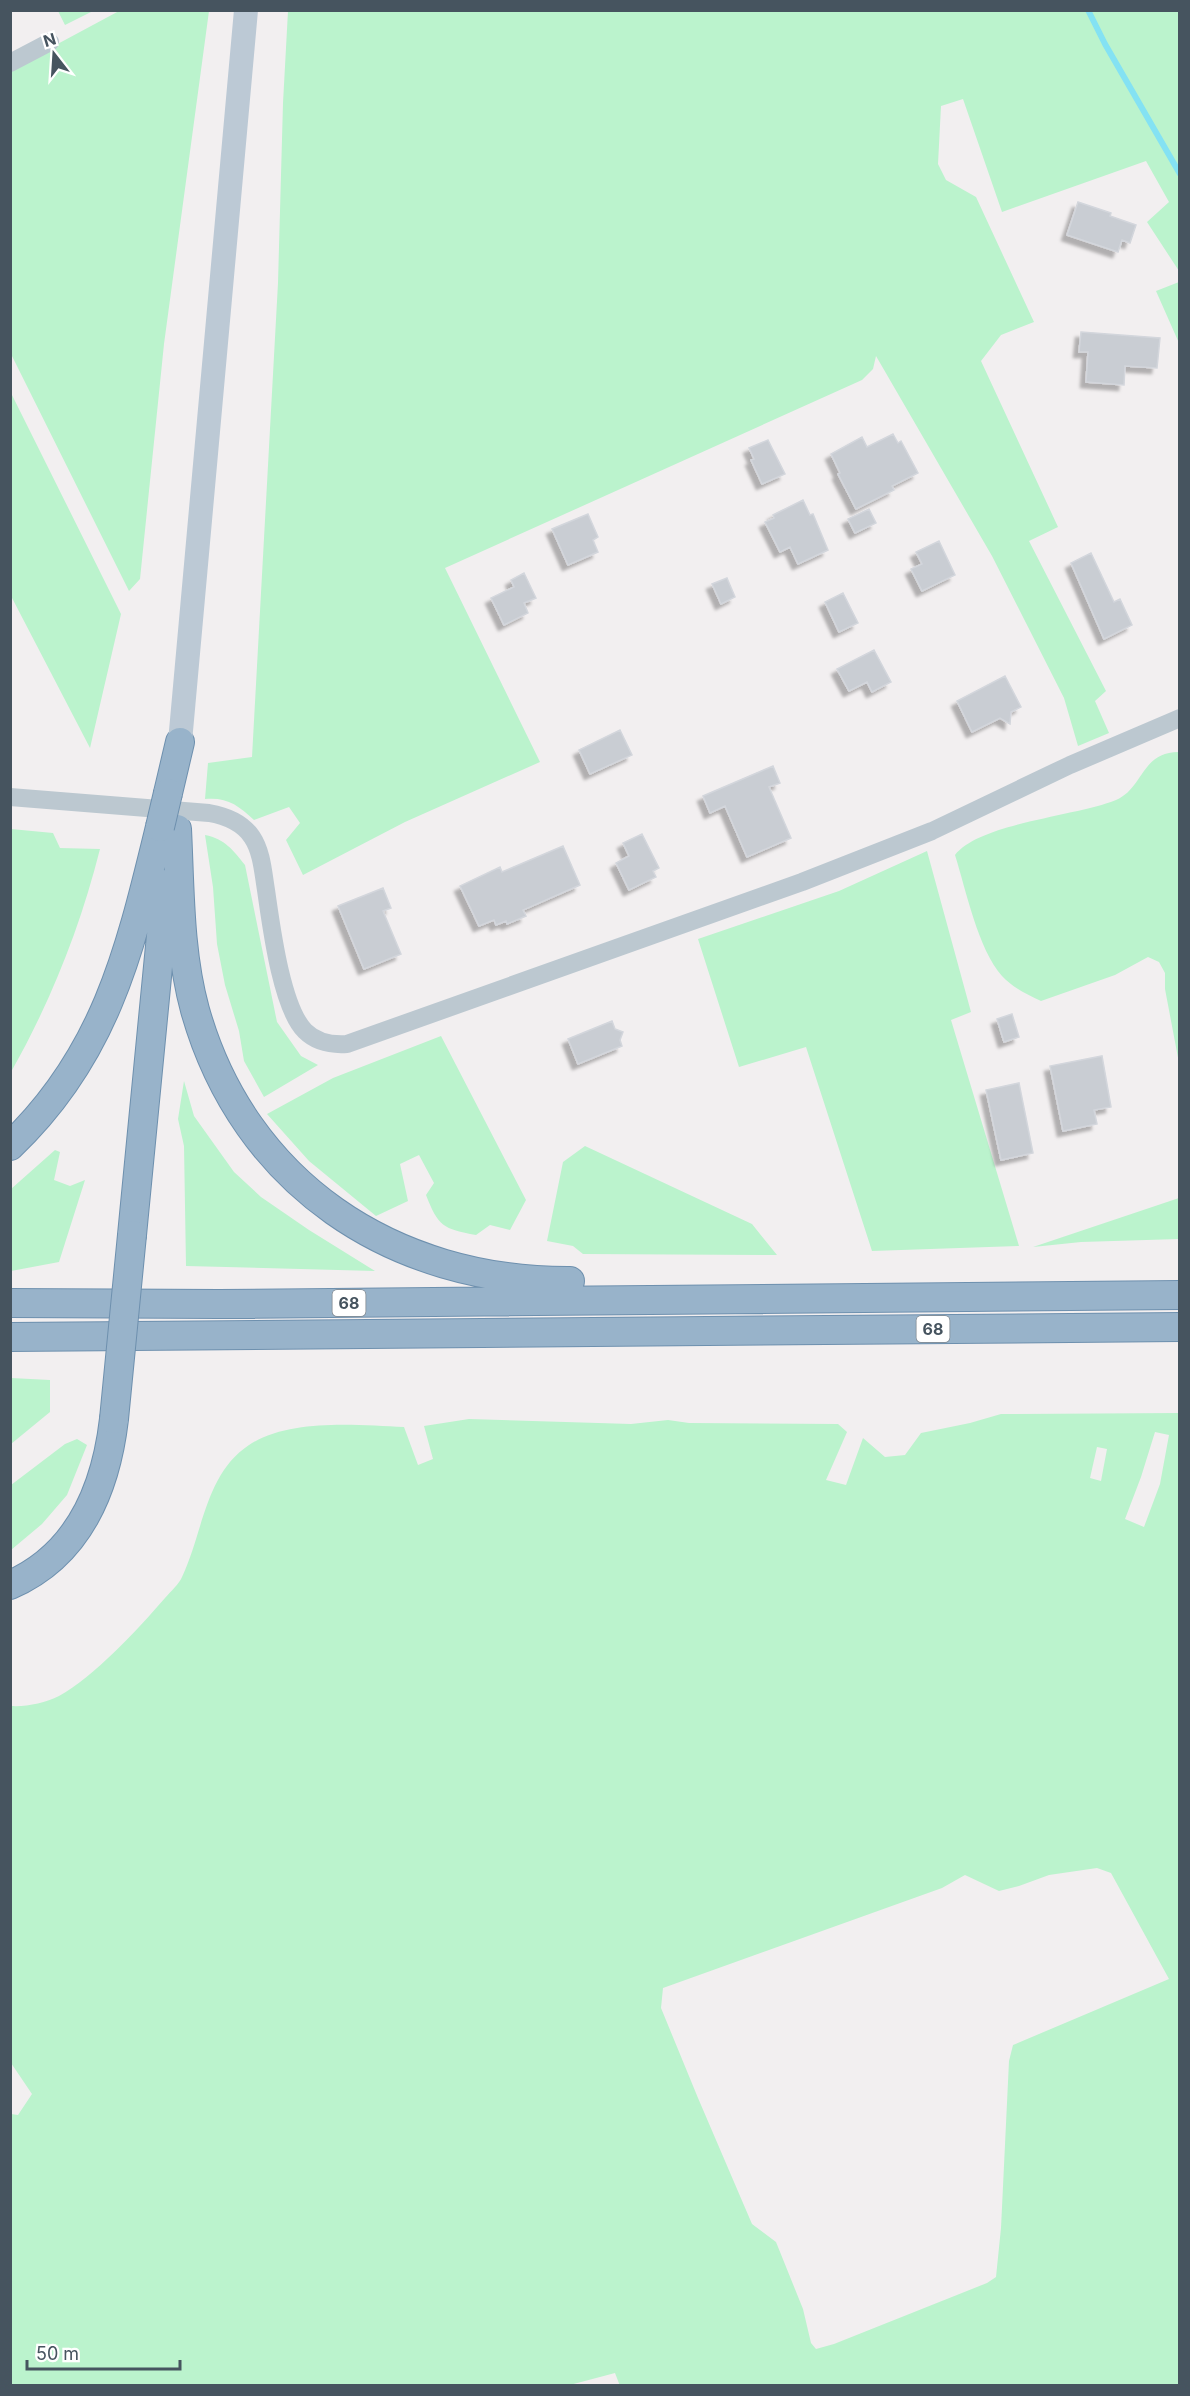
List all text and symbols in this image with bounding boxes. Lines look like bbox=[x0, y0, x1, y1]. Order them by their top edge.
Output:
north arrow bbox=[24, 24, 84, 84]
text: N bbox=[41, 28, 58, 51]
road number: 68 bbox=[332, 1290, 366, 1316]
road number: 68 bbox=[916, 1316, 950, 1342]
scale bar bbox=[27, 2333, 180, 2371]
text: 50 m bbox=[36, 2343, 79, 2364]

